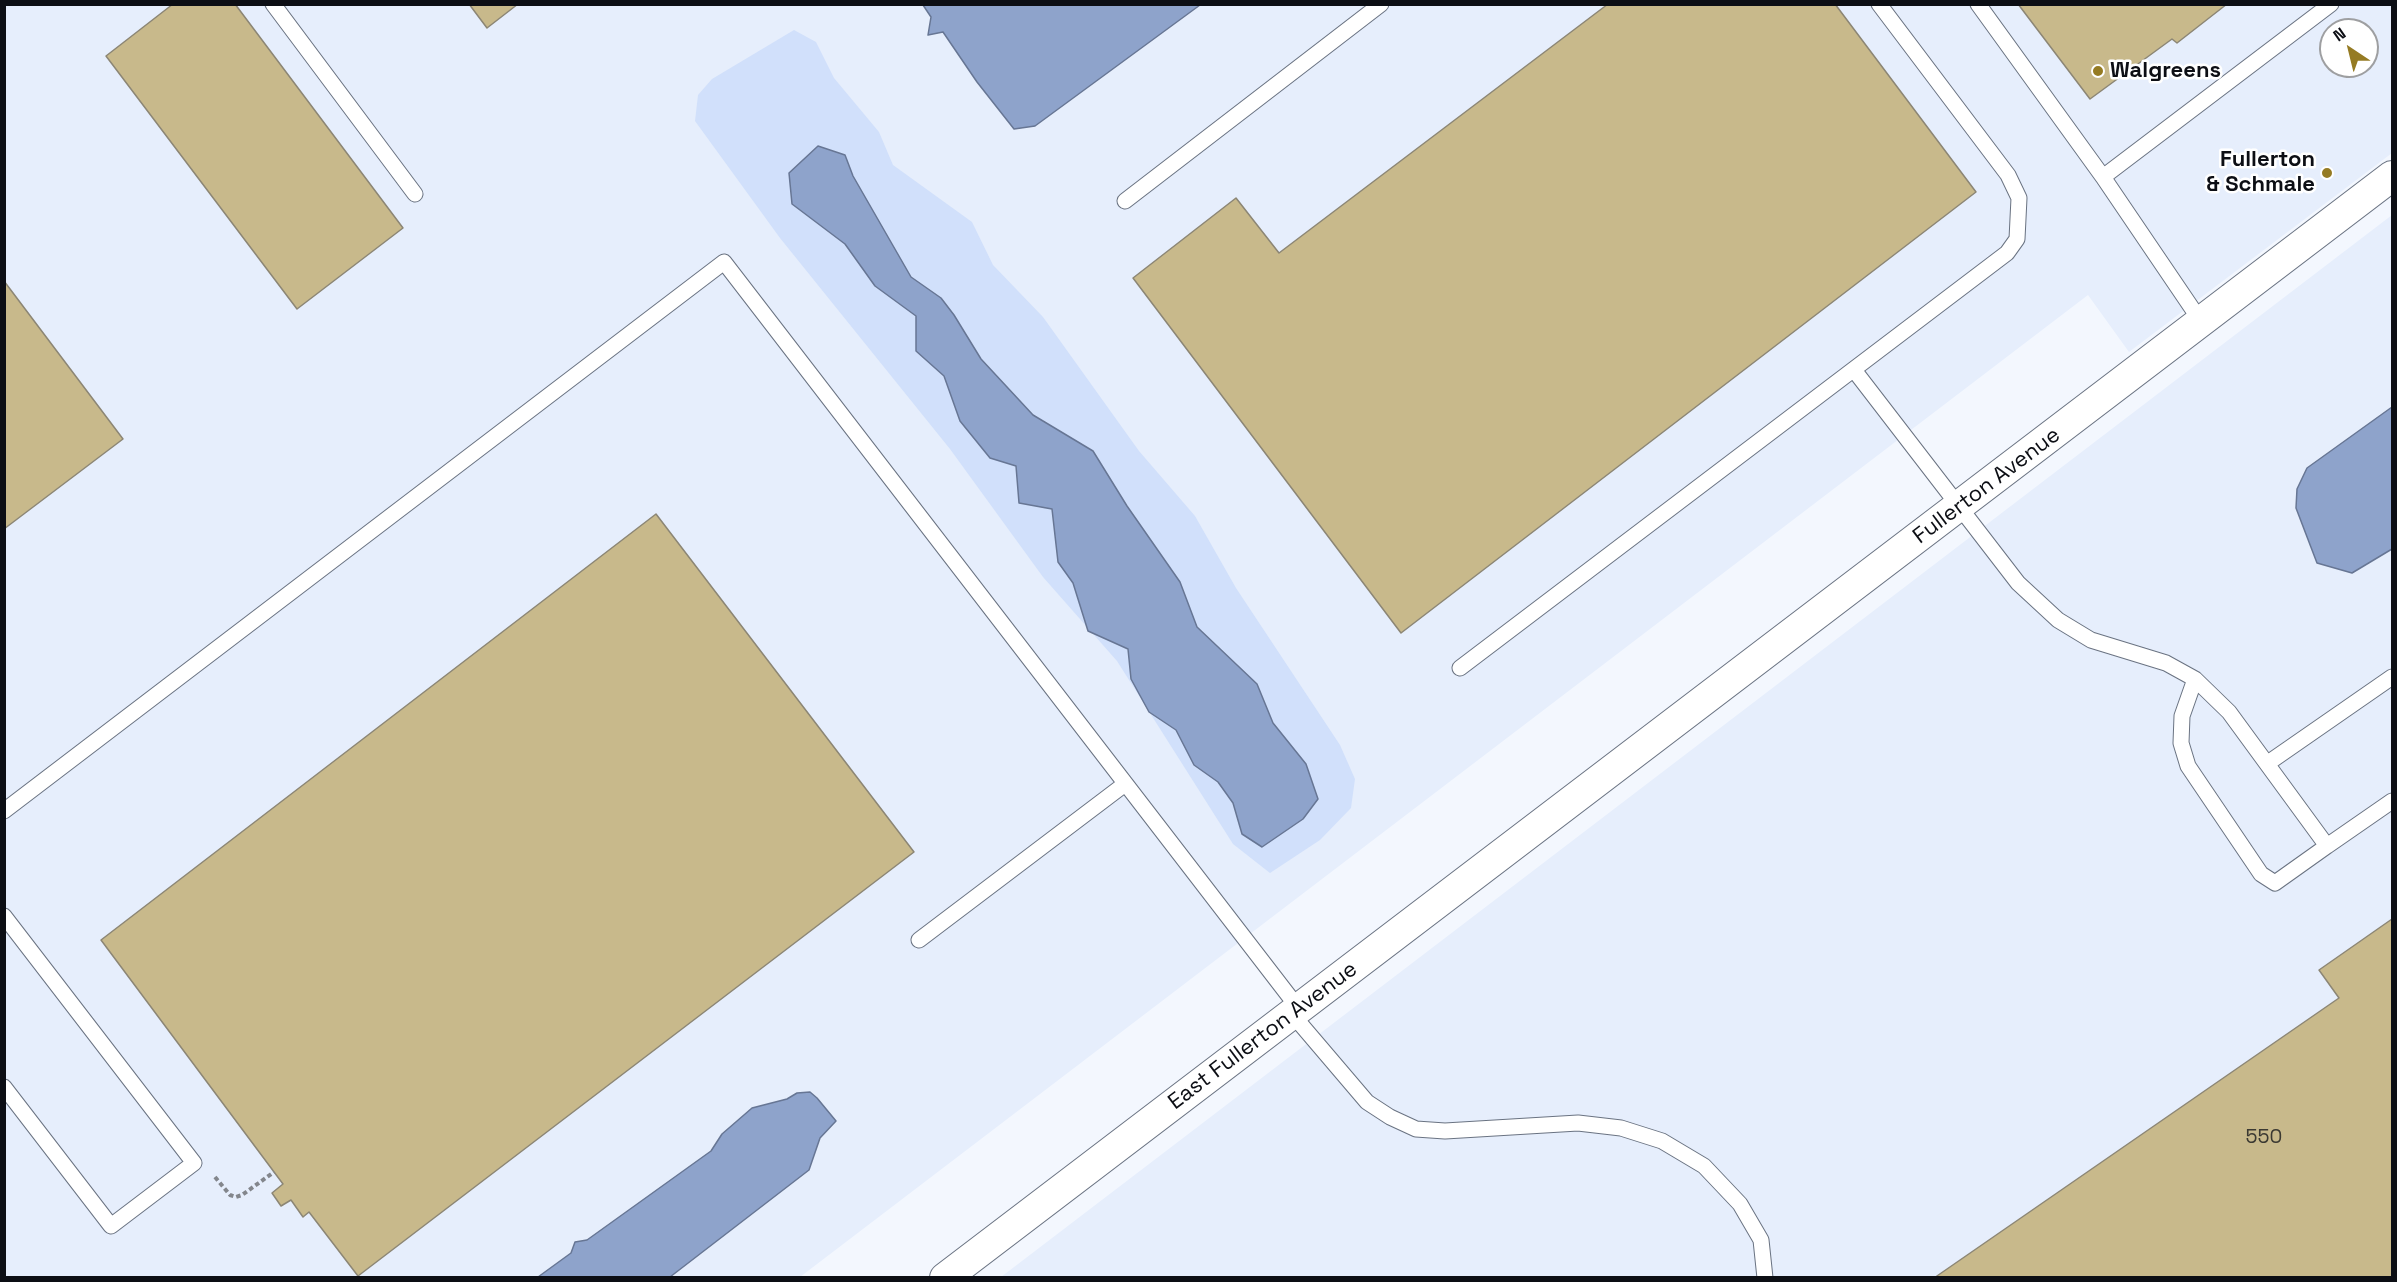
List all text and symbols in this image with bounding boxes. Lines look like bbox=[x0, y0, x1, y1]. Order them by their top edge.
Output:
north arrow bbox=[2319, 18, 2379, 78]
text: N bbox=[2329, 23, 2350, 46]
place label: Walgreens bbox=[2110, 58, 2221, 84]
marker: Walgreens bbox=[2091, 64, 2105, 78]
place label: Fullerton & Schmale bbox=[2207, 147, 2315, 198]
marker: Fullerton & Schmale bbox=[2320, 166, 2334, 180]
street label: Fullerton Avenue bbox=[1908, 422, 2066, 550]
street label: East Fullerton Avenue bbox=[1163, 956, 1363, 1116]
house number: 550 bbox=[2246, 1126, 2282, 1150]

